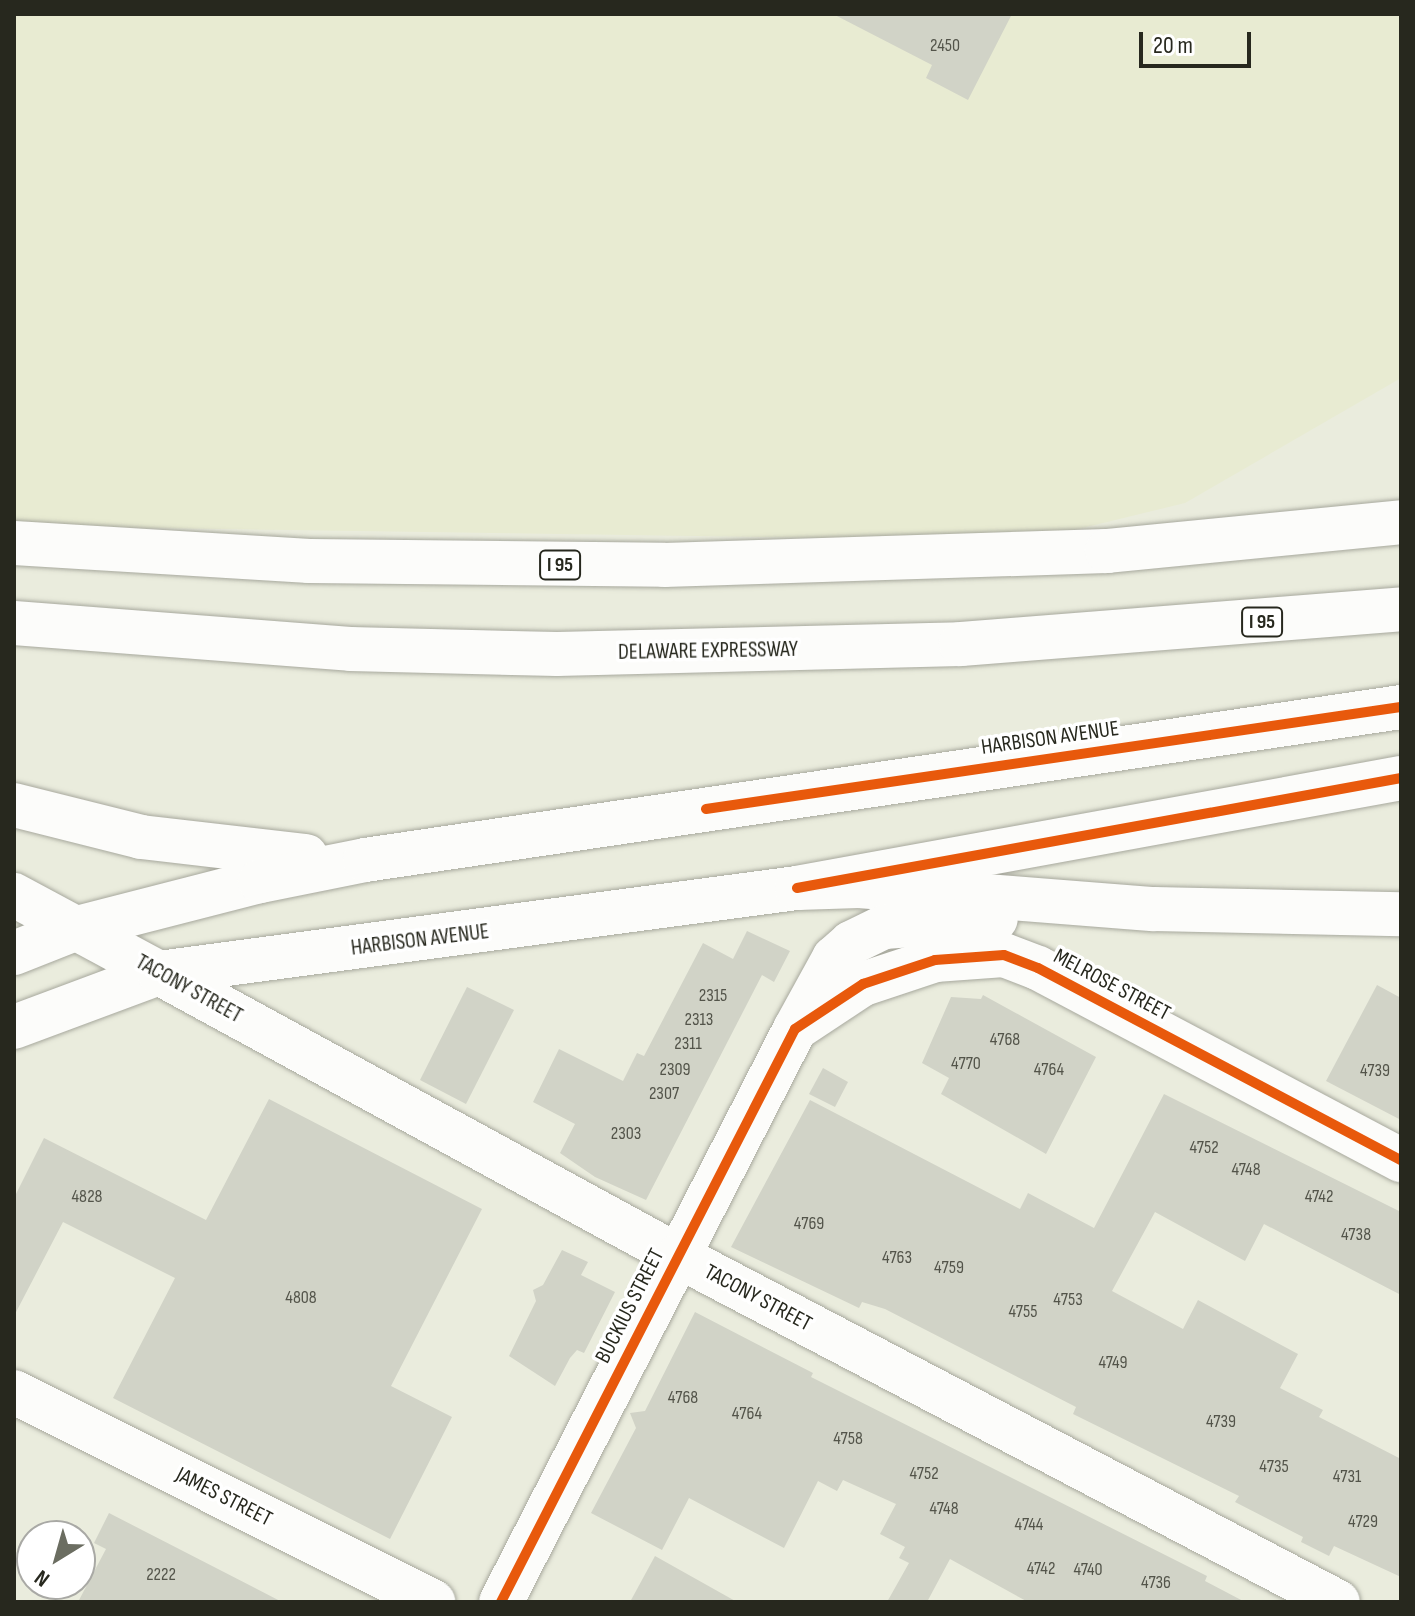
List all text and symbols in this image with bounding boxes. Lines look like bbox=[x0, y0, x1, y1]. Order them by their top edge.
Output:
scale bar bbox=[1143, 16, 1255, 66]
text: 20 m bbox=[1153, 31, 1193, 60]
house number: 2450 bbox=[930, 35, 960, 57]
road number: I 95 bbox=[538, 549, 582, 581]
road number: I 95 bbox=[1240, 606, 1284, 638]
street label: DELAWARE EXPRESSWAY bbox=[618, 636, 798, 666]
street label: HARBISON AVENUE bbox=[979, 715, 1121, 761]
street label: HARBISON AVENUE bbox=[349, 918, 491, 962]
street label: MELROSE STREET bbox=[1049, 943, 1175, 1027]
street label: TACONY STREET bbox=[131, 949, 247, 1029]
house number: 2315 bbox=[699, 985, 727, 1007]
house number: 2313 bbox=[685, 1009, 713, 1031]
house number: 4768 bbox=[990, 1029, 1020, 1051]
house number: 2311 bbox=[674, 1033, 702, 1055]
house number: 4770 bbox=[951, 1053, 981, 1075]
house number: 2309 bbox=[660, 1059, 690, 1081]
house number: 4764 bbox=[1034, 1059, 1064, 1081]
house number: 4739 bbox=[1360, 1060, 1390, 1082]
house number: 2307 bbox=[649, 1083, 679, 1105]
house number: 2303 bbox=[611, 1123, 641, 1145]
house number: 4752 bbox=[1189, 1137, 1219, 1159]
house number: 4748 bbox=[1231, 1159, 1261, 1181]
house number: 4828 bbox=[71, 1186, 103, 1208]
house number: 4742 bbox=[1305, 1186, 1333, 1208]
house number: 4769 bbox=[794, 1213, 824, 1235]
house number: 4738 bbox=[1341, 1224, 1371, 1246]
street label: BUCKIUS STREET bbox=[590, 1244, 670, 1368]
house number: 4763 bbox=[882, 1247, 912, 1269]
house number: 4759 bbox=[934, 1257, 964, 1279]
street label: TACONY STREET bbox=[700, 1259, 816, 1337]
house number: 4808 bbox=[285, 1287, 317, 1309]
house number: 4753 bbox=[1053, 1289, 1083, 1311]
house number: 4755 bbox=[1008, 1301, 1038, 1323]
house number: 4749 bbox=[1098, 1352, 1128, 1374]
house number: 4768 bbox=[668, 1387, 698, 1409]
house number: 4764 bbox=[732, 1403, 762, 1425]
house number: 4739 bbox=[1206, 1411, 1236, 1433]
house number: 4758 bbox=[833, 1428, 863, 1450]
house number: 4735 bbox=[1259, 1456, 1289, 1478]
street label: JAMES STREET bbox=[172, 1462, 276, 1532]
house number: 4752 bbox=[909, 1463, 939, 1485]
house number: 4731 bbox=[1333, 1466, 1361, 1488]
house number: 4748 bbox=[929, 1498, 959, 1520]
house number: 4729 bbox=[1348, 1511, 1378, 1533]
house number: 4744 bbox=[1015, 1514, 1043, 1536]
north arrow bbox=[16, 1520, 96, 1600]
house number: 4742 bbox=[1027, 1558, 1055, 1580]
house number: 4740 bbox=[1073, 1559, 1103, 1581]
text: N bbox=[30, 1564, 55, 1592]
house number: 2222 bbox=[146, 1564, 176, 1586]
house number: 4736 bbox=[1141, 1572, 1171, 1594]

